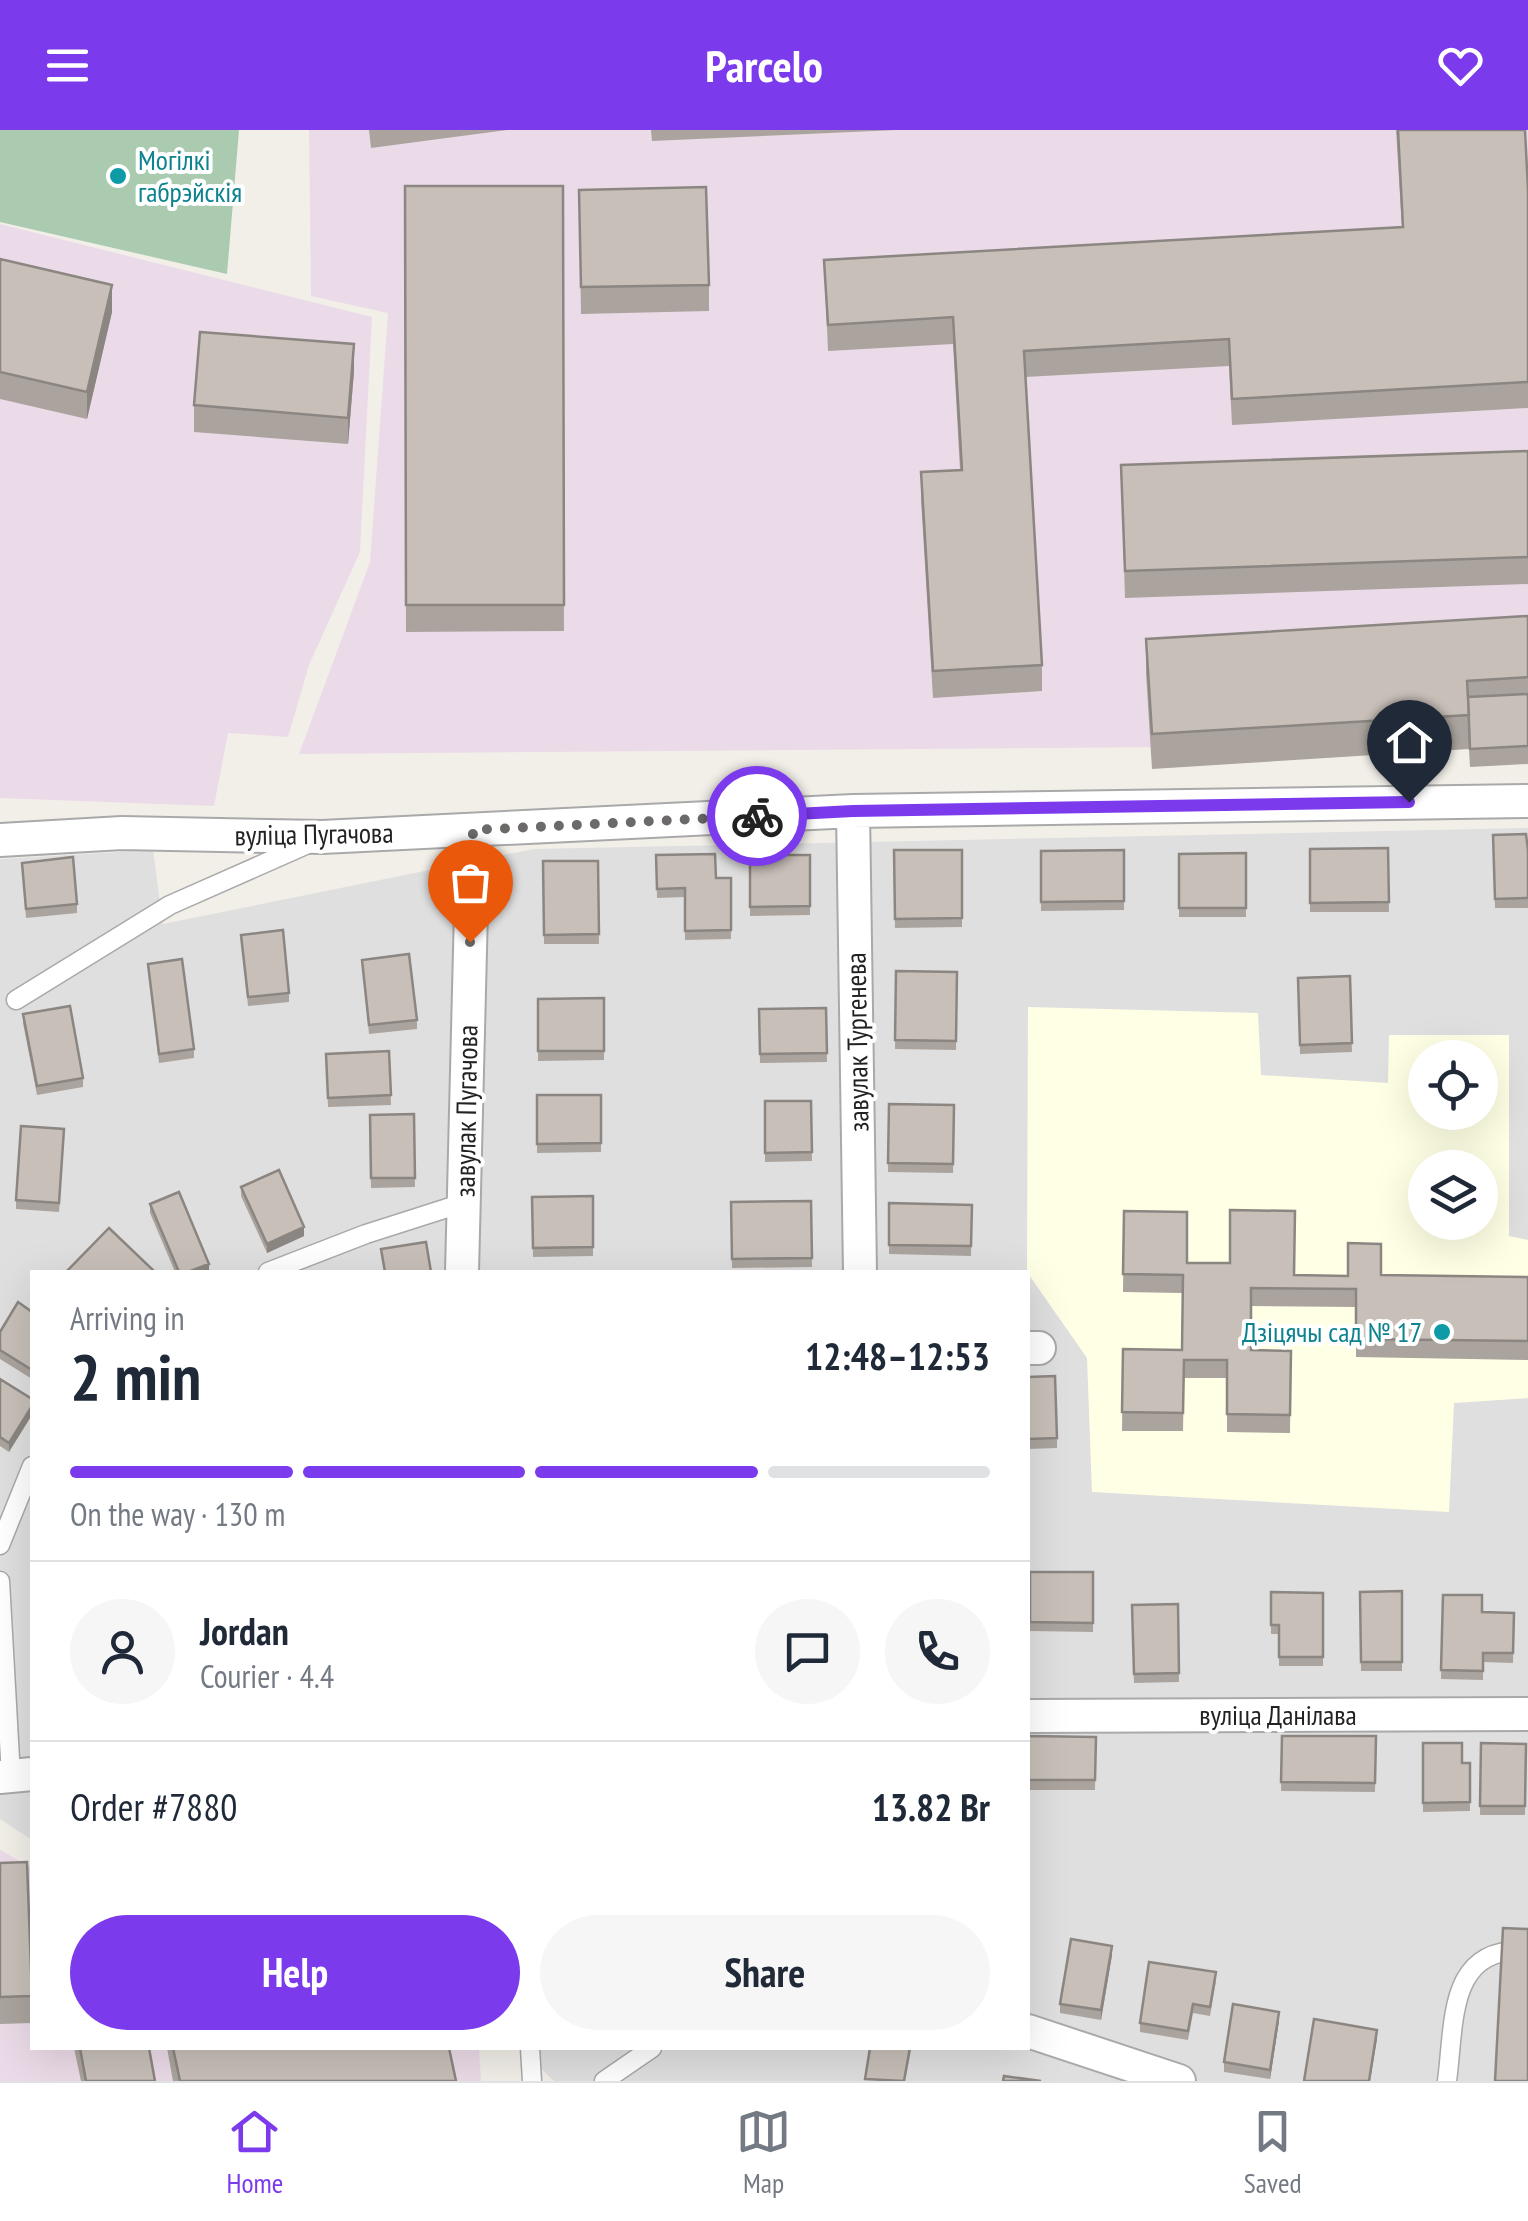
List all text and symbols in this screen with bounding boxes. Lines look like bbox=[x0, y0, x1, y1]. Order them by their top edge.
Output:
text: Parcelo bbox=[705, 36, 823, 94]
icon: menu bbox=[40, 38, 95, 93]
icon: heart bbox=[1433, 38, 1488, 93]
place label: Могілкі габрэйскія bbox=[138, 141, 242, 210]
marker: Могілкі габрэйскія bbox=[107, 165, 129, 187]
pin bbox=[1367, 700, 1452, 803]
icon: home bbox=[1382, 715, 1437, 770]
courier bbox=[707, 766, 807, 866]
icon: bike bbox=[730, 789, 785, 844]
street label: вуліца Пугачова bbox=[234, 814, 394, 853]
pin bbox=[428, 840, 513, 943]
icon: bag bbox=[443, 855, 498, 910]
street label: завулак Тургенева bbox=[836, 952, 877, 1132]
street label: завулак Пугачова bbox=[445, 1025, 486, 1197]
map controls bbox=[1408, 1040, 1498, 1240]
button: locate bbox=[1408, 1040, 1498, 1130]
button: layers bbox=[1408, 1150, 1498, 1240]
text: Arriving in bbox=[70, 1297, 185, 1339]
place label: Дзіцячы сад № 17 bbox=[1242, 1313, 1422, 1350]
marker: Дзіцячы сад № 17 bbox=[1431, 1321, 1453, 1343]
text: 12:48–12:53 bbox=[805, 1331, 990, 1380]
text: 2 min bbox=[70, 1334, 201, 1418]
text: On the way · 130 m bbox=[70, 1493, 285, 1535]
button: person bbox=[70, 1599, 175, 1704]
button: chat bbox=[755, 1599, 860, 1704]
button: phone bbox=[885, 1599, 990, 1704]
text: Jordan bbox=[200, 1606, 289, 1655]
text: Courier · 4.4 bbox=[200, 1655, 334, 1697]
street label: вуліца Данілава bbox=[1199, 1696, 1357, 1733]
text: Order #7880 bbox=[70, 1782, 237, 1831]
text: 13.82 Br bbox=[872, 1782, 990, 1831]
button: Help bbox=[70, 1915, 520, 2030]
button: Share bbox=[540, 1915, 990, 2030]
tab: Home bbox=[226, 2104, 283, 2201]
tab: Map bbox=[736, 2104, 791, 2201]
tab: Saved bbox=[1244, 2104, 1302, 2201]

